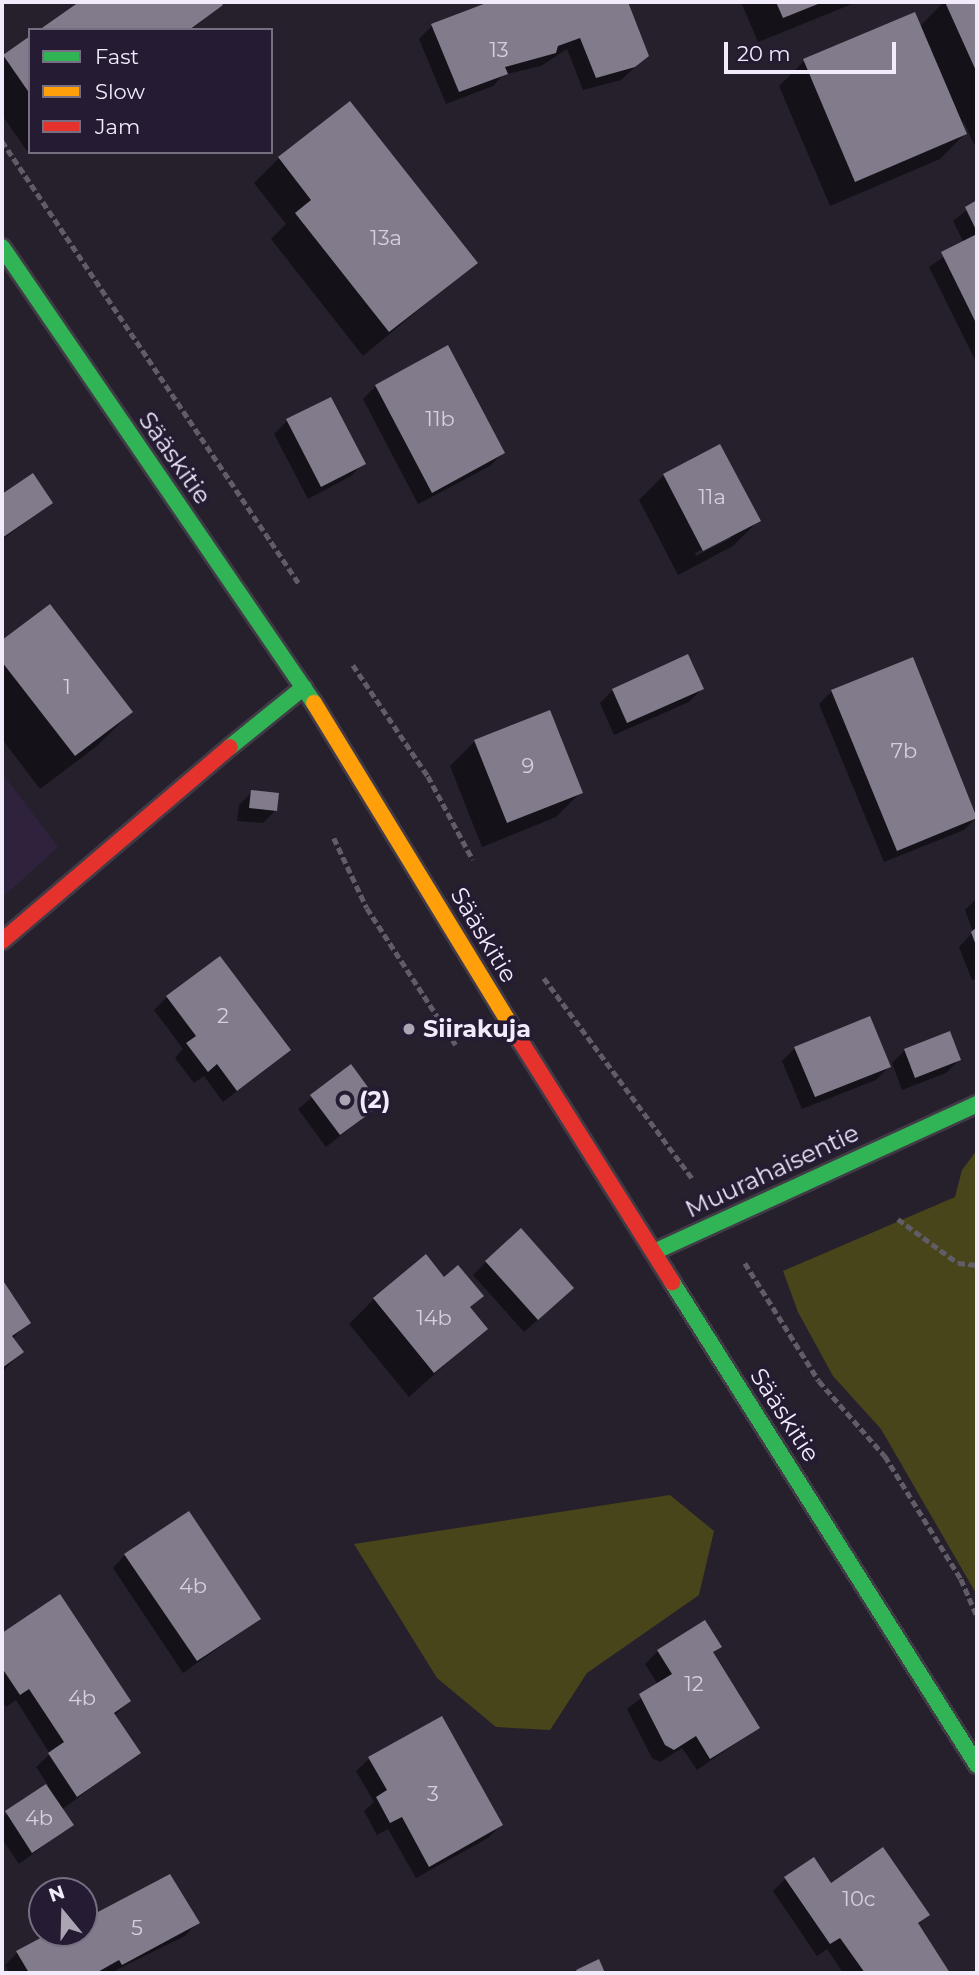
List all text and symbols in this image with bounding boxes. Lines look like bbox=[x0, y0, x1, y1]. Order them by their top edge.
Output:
legend bbox=[28, 28, 273, 154]
scale bar bbox=[727, 28, 898, 72]
house number: 13 bbox=[489, 37, 509, 63]
text: 20 m bbox=[737, 41, 791, 66]
text: Fast bbox=[95, 44, 139, 69]
text: Slow bbox=[95, 79, 145, 104]
text: Jam bbox=[95, 114, 140, 139]
house number: 13a bbox=[370, 225, 402, 251]
street label: Sääskitie bbox=[133, 406, 217, 510]
house number: 11b bbox=[425, 406, 455, 432]
house number: 11a bbox=[698, 484, 726, 510]
house number: 1 bbox=[63, 674, 71, 700]
house number: 7b bbox=[891, 738, 917, 764]
house number: 9 bbox=[522, 753, 534, 779]
street label: Sääskitie bbox=[444, 882, 524, 988]
house number: 2 bbox=[217, 1003, 229, 1029]
place label: Siirakuja bbox=[423, 1015, 531, 1043]
marker: Siirakuja bbox=[401, 1021, 417, 1037]
place label: (2) bbox=[359, 1086, 390, 1114]
marker: (2) bbox=[337, 1092, 353, 1108]
street label: Muurahaisentie bbox=[681, 1118, 863, 1224]
house number: 14b bbox=[416, 1305, 452, 1331]
street label: Sääskitie bbox=[744, 1363, 826, 1467]
house number: 4b bbox=[179, 1573, 207, 1599]
house number: 12 bbox=[684, 1671, 704, 1697]
house number: 4b bbox=[68, 1685, 96, 1711]
house number: 3 bbox=[427, 1781, 439, 1807]
house number: 4b bbox=[25, 1805, 53, 1831]
north arrow bbox=[28, 1877, 98, 1947]
text: N bbox=[46, 1880, 68, 1907]
house number: 10c bbox=[842, 1886, 876, 1912]
house number: 5 bbox=[131, 1915, 143, 1941]

